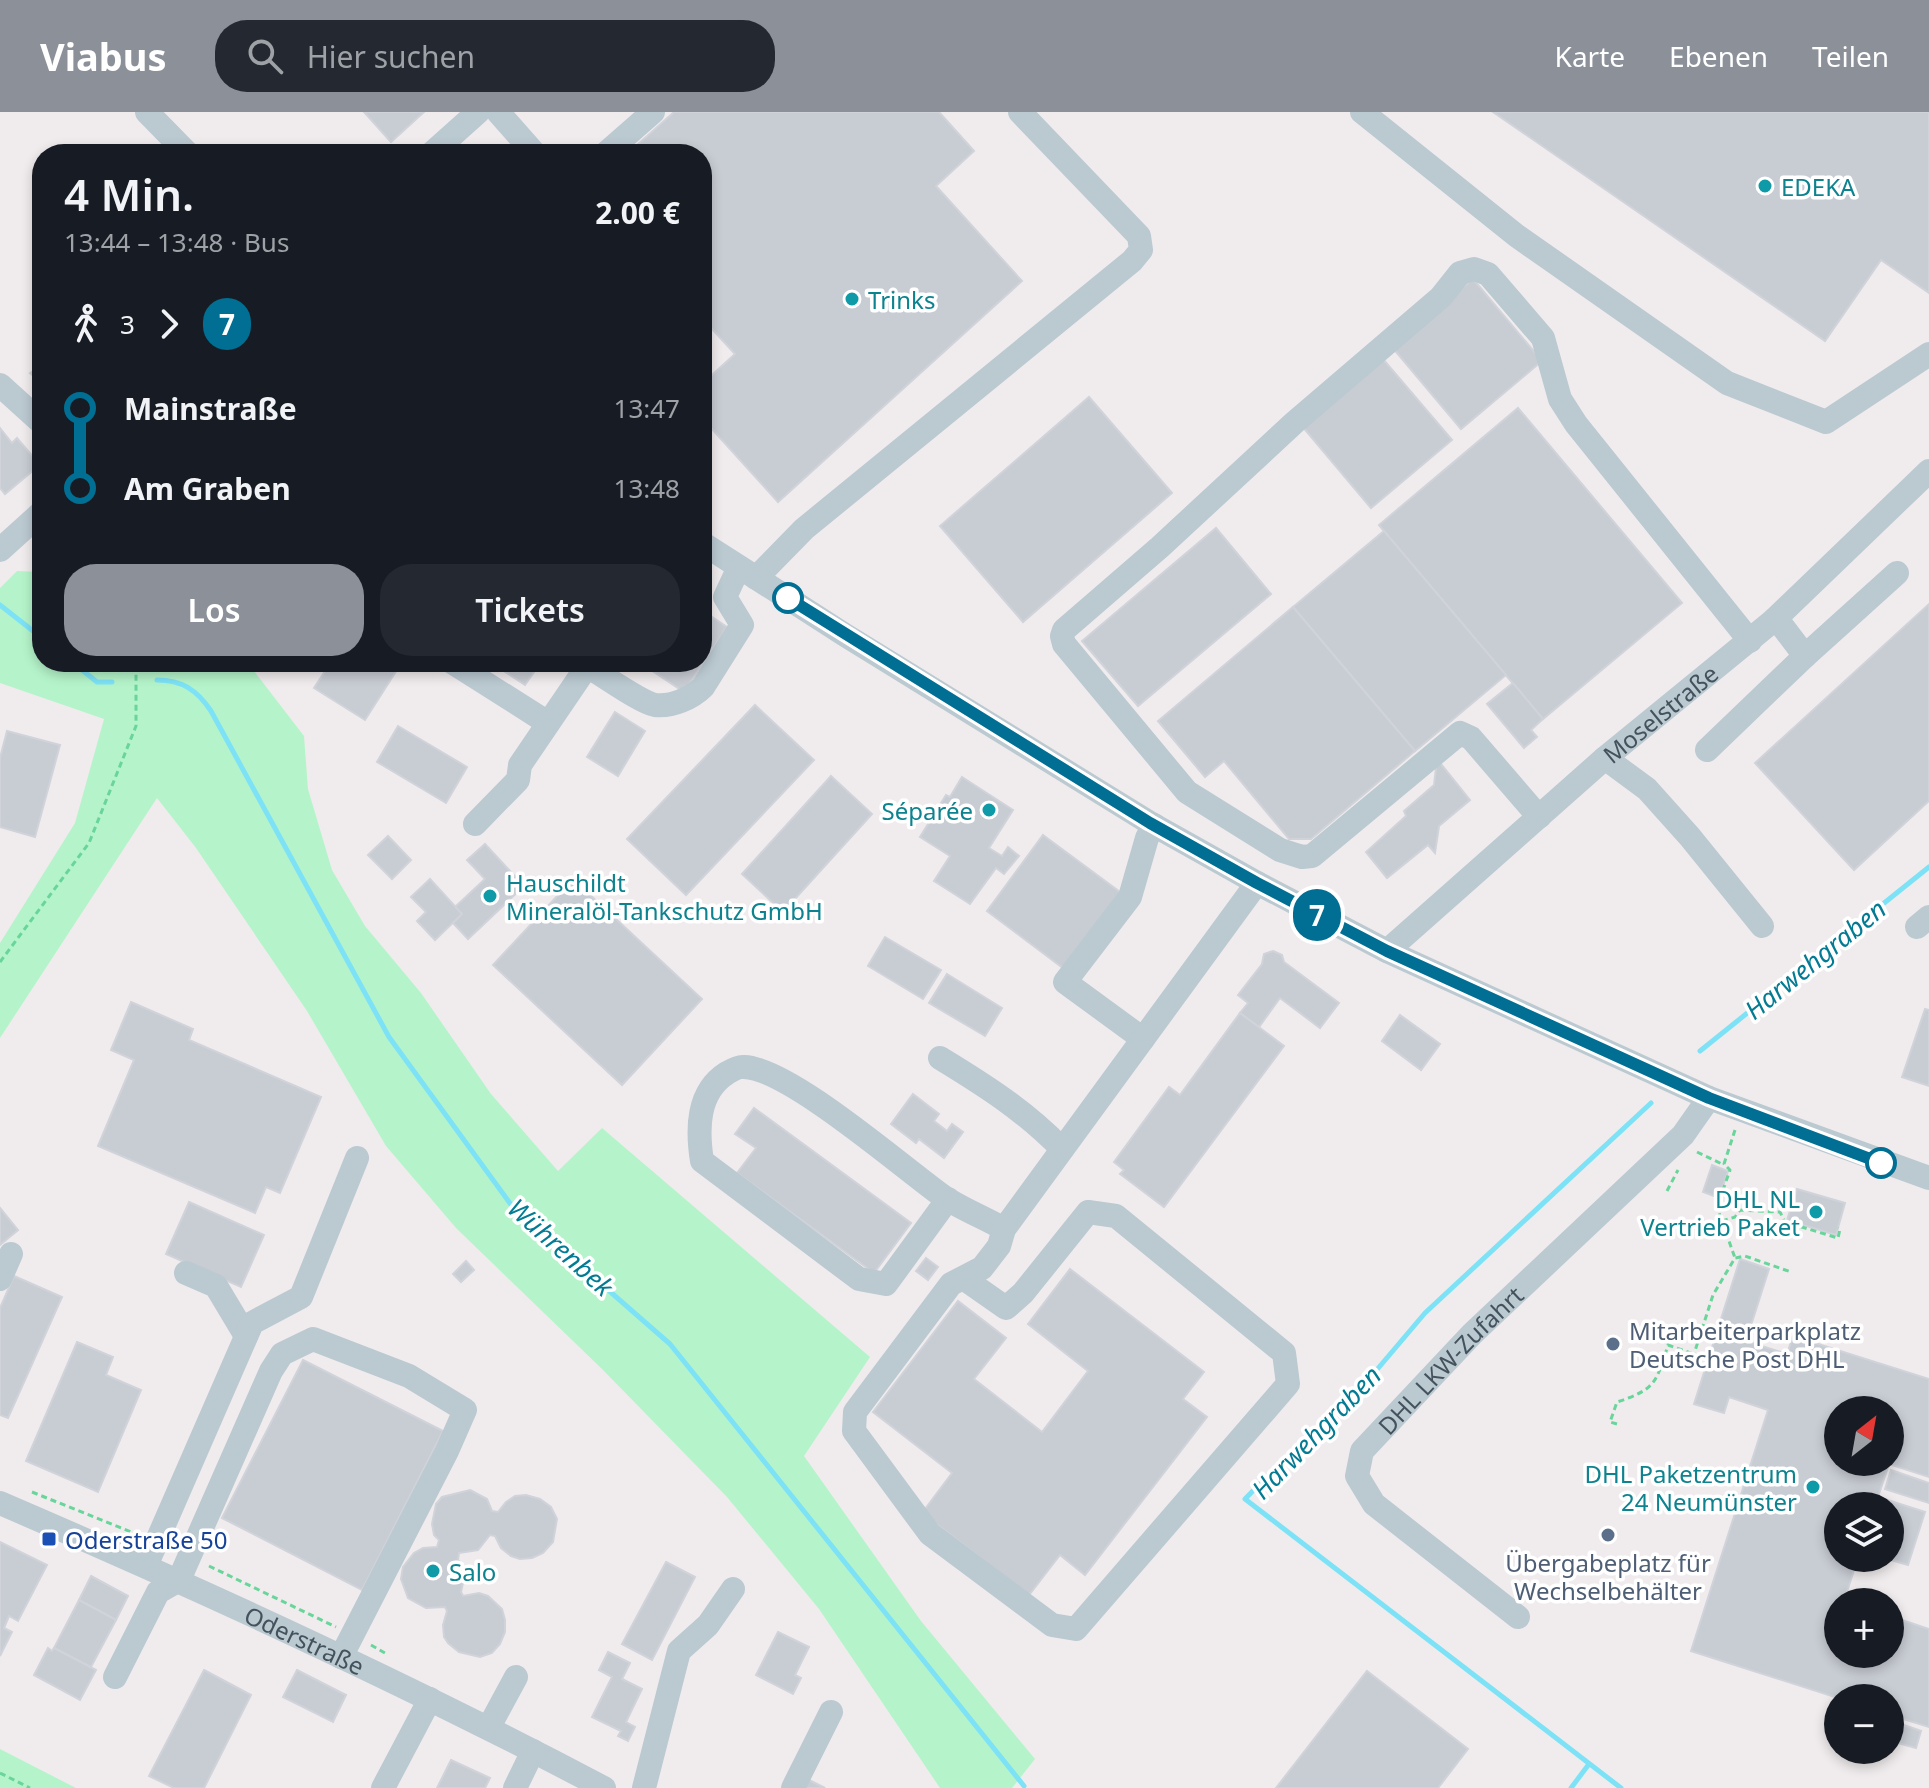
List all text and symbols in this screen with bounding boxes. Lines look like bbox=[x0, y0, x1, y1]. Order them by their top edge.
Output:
search box bbox=[215, 20, 775, 92]
text: Viabus bbox=[40, 30, 167, 82]
icon: search bbox=[243, 34, 287, 78]
text: Hier suchen bbox=[307, 36, 475, 77]
text: Karte bbox=[1555, 37, 1625, 75]
text: Ebenen bbox=[1669, 37, 1768, 75]
text: Teilen bbox=[1812, 37, 1889, 75]
text: 4 Min. bbox=[64, 164, 194, 224]
place label: EDEKA bbox=[1781, 170, 1856, 203]
marker: EDEKA bbox=[1756, 177, 1774, 195]
text: 2.00 € bbox=[595, 192, 680, 233]
text: 13:44 – 13:48 · Bus bbox=[64, 224, 289, 260]
place label: Trinks bbox=[868, 283, 935, 316]
marker: Trinks bbox=[843, 290, 861, 308]
icon: walk bbox=[64, 302, 108, 346]
icon: forward bbox=[147, 302, 191, 346]
text: 7 bbox=[219, 305, 235, 343]
text: 3 bbox=[120, 306, 135, 342]
text: Mainstraße bbox=[124, 388, 297, 429]
text: 13:47 bbox=[614, 390, 680, 426]
text: Am Graben bbox=[124, 468, 291, 509]
text: 13:48 bbox=[614, 470, 680, 506]
button: Los bbox=[64, 564, 364, 656]
button: Tickets bbox=[380, 564, 680, 656]
unlabelled marker bbox=[773, 583, 803, 613]
street label: Moselstraße bbox=[1595, 656, 1724, 770]
place label: Séparée bbox=[882, 794, 973, 827]
marker: Séparée bbox=[980, 801, 998, 819]
place label: Hauschildt Mineralöl-Tankschutz GmbH bbox=[506, 866, 823, 927]
marker: Hauschildt Mineralöl-Tankschutz GmbH bbox=[481, 887, 499, 905]
line badge: 7 bbox=[1291, 889, 1343, 941]
water label: Harwehgraben bbox=[1737, 891, 1893, 1027]
text: 7 bbox=[1309, 896, 1325, 934]
unlabelled marker bbox=[1866, 1148, 1896, 1178]
place label: DHL NL Vertrieb Paket bbox=[1640, 1182, 1800, 1243]
water label: Wührenbek bbox=[500, 1190, 623, 1305]
marker: DHL NL Vertrieb Paket bbox=[1807, 1203, 1825, 1221]
street label: DHL LKW-Zufahrt bbox=[1370, 1278, 1530, 1441]
place label: Mitarbeiterparkplatz Deutsche Post DHL bbox=[1629, 1314, 1861, 1375]
marker: Mitarbeiterparkplatz Deutsche Post DHL bbox=[1604, 1335, 1622, 1353]
water label: Harwehgraben bbox=[1243, 1358, 1389, 1506]
north arrow bbox=[1824, 1396, 1904, 1476]
map controls bbox=[1824, 1396, 1904, 1764]
place label: DHL Paketzentrum 24 Neumünster bbox=[1584, 1457, 1797, 1518]
marker: DHL Paketzentrum 24 Neumünster bbox=[1804, 1478, 1822, 1496]
button: layers bbox=[1824, 1492, 1904, 1572]
place label: Oderstraße 50 bbox=[65, 1523, 227, 1556]
marker: Übergabeplatz für Wechselbehälter bbox=[1599, 1526, 1617, 1544]
marker: Oderstraße 50 bbox=[40, 1530, 58, 1548]
place label: Übergabeplatz für Wechselbehälter bbox=[1505, 1546, 1711, 1607]
place label: Salo bbox=[449, 1555, 496, 1588]
marker: Salo bbox=[424, 1562, 442, 1580]
button: + bbox=[1824, 1588, 1904, 1668]
street label: Oderstraße bbox=[240, 1597, 370, 1682]
button: − bbox=[1824, 1684, 1904, 1764]

